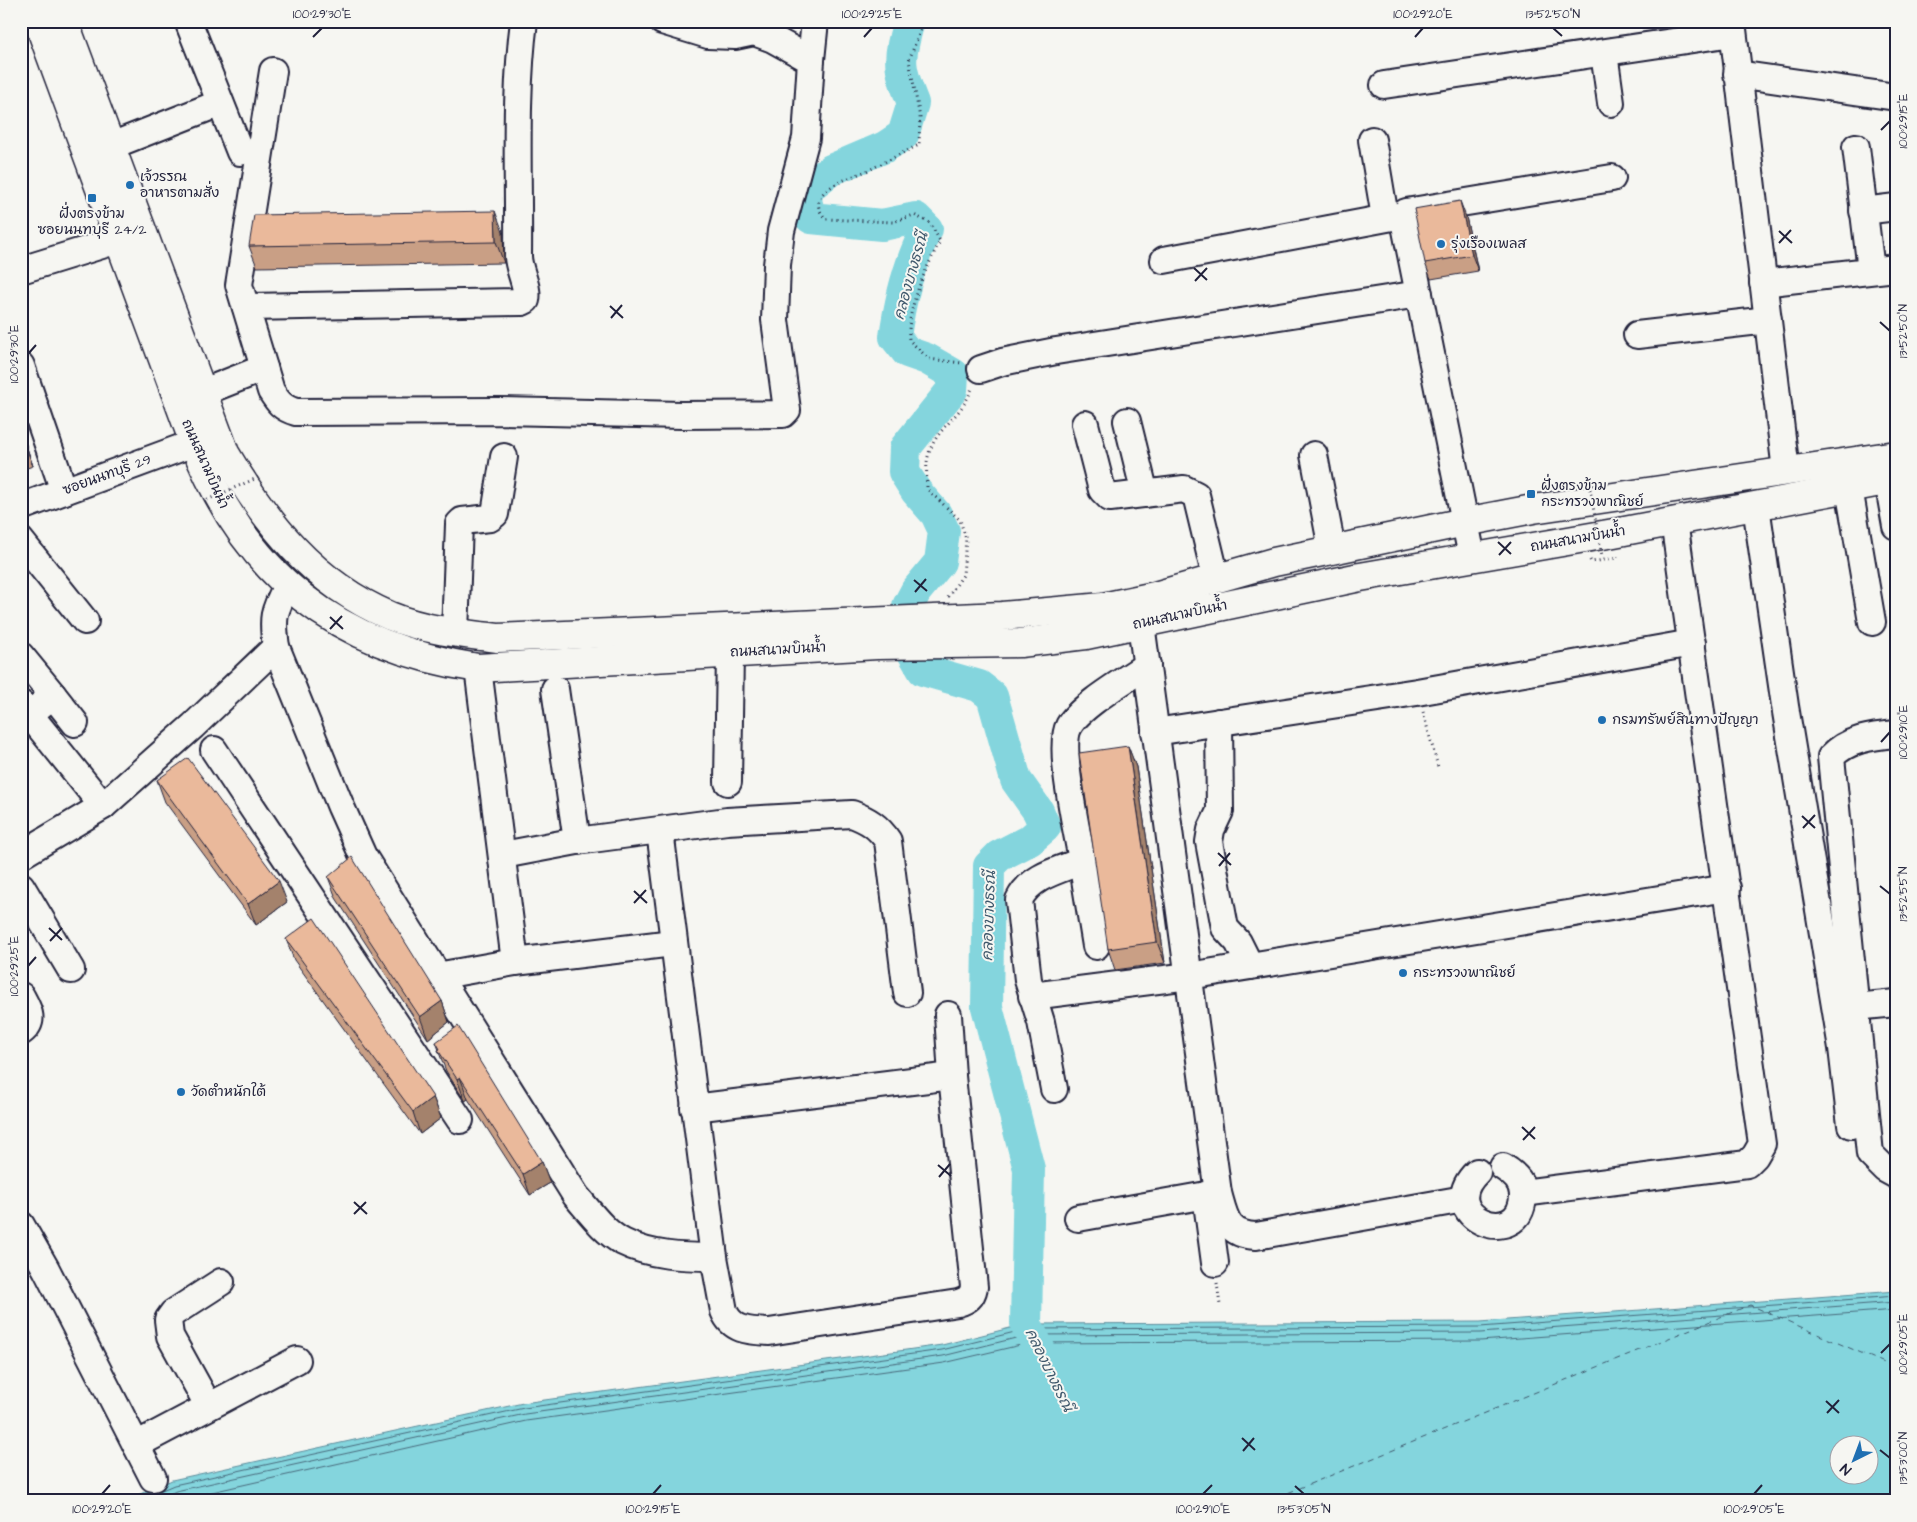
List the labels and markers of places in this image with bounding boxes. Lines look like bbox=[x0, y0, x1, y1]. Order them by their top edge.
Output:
place label: เจ้วรรณ อาหารตามสั่ง bbox=[140, 167, 219, 203]
marker: เจ้วรรณ อาหารตามสั่ง bbox=[124, 179, 136, 191]
marker: ฝั่งตรงข้าม ซอยนนทบุรี 24/2 bbox=[86, 192, 98, 204]
place label: ฝั่งตรงข้าม ซอยนนทบุรี 24/2 bbox=[38, 201, 146, 240]
place label: รุ่งเรืองเพลส bbox=[1451, 234, 1527, 254]
marker: รุ่งเรืองเพลส bbox=[1435, 238, 1447, 250]
place label: ฝั่งตรงข้าม กระทรวงพาณิชย์ bbox=[1541, 473, 1644, 512]
marker: ฝั่งตรงข้าม กระทรวงพาณิชย์ bbox=[1525, 488, 1537, 500]
place label: กรมทรัพย์สินทางปัญญา bbox=[1612, 710, 1759, 730]
marker: กรมทรัพย์สินทางปัญญา bbox=[1596, 714, 1608, 726]
place label: กระทรวงพาณิชย์ bbox=[1413, 963, 1516, 983]
marker: กระทรวงพาณิชย์ bbox=[1397, 967, 1409, 979]
place label: วัดตำหนักใต้ bbox=[191, 1082, 266, 1102]
marker: วัดตำหนักใต้ bbox=[175, 1086, 187, 1098]

